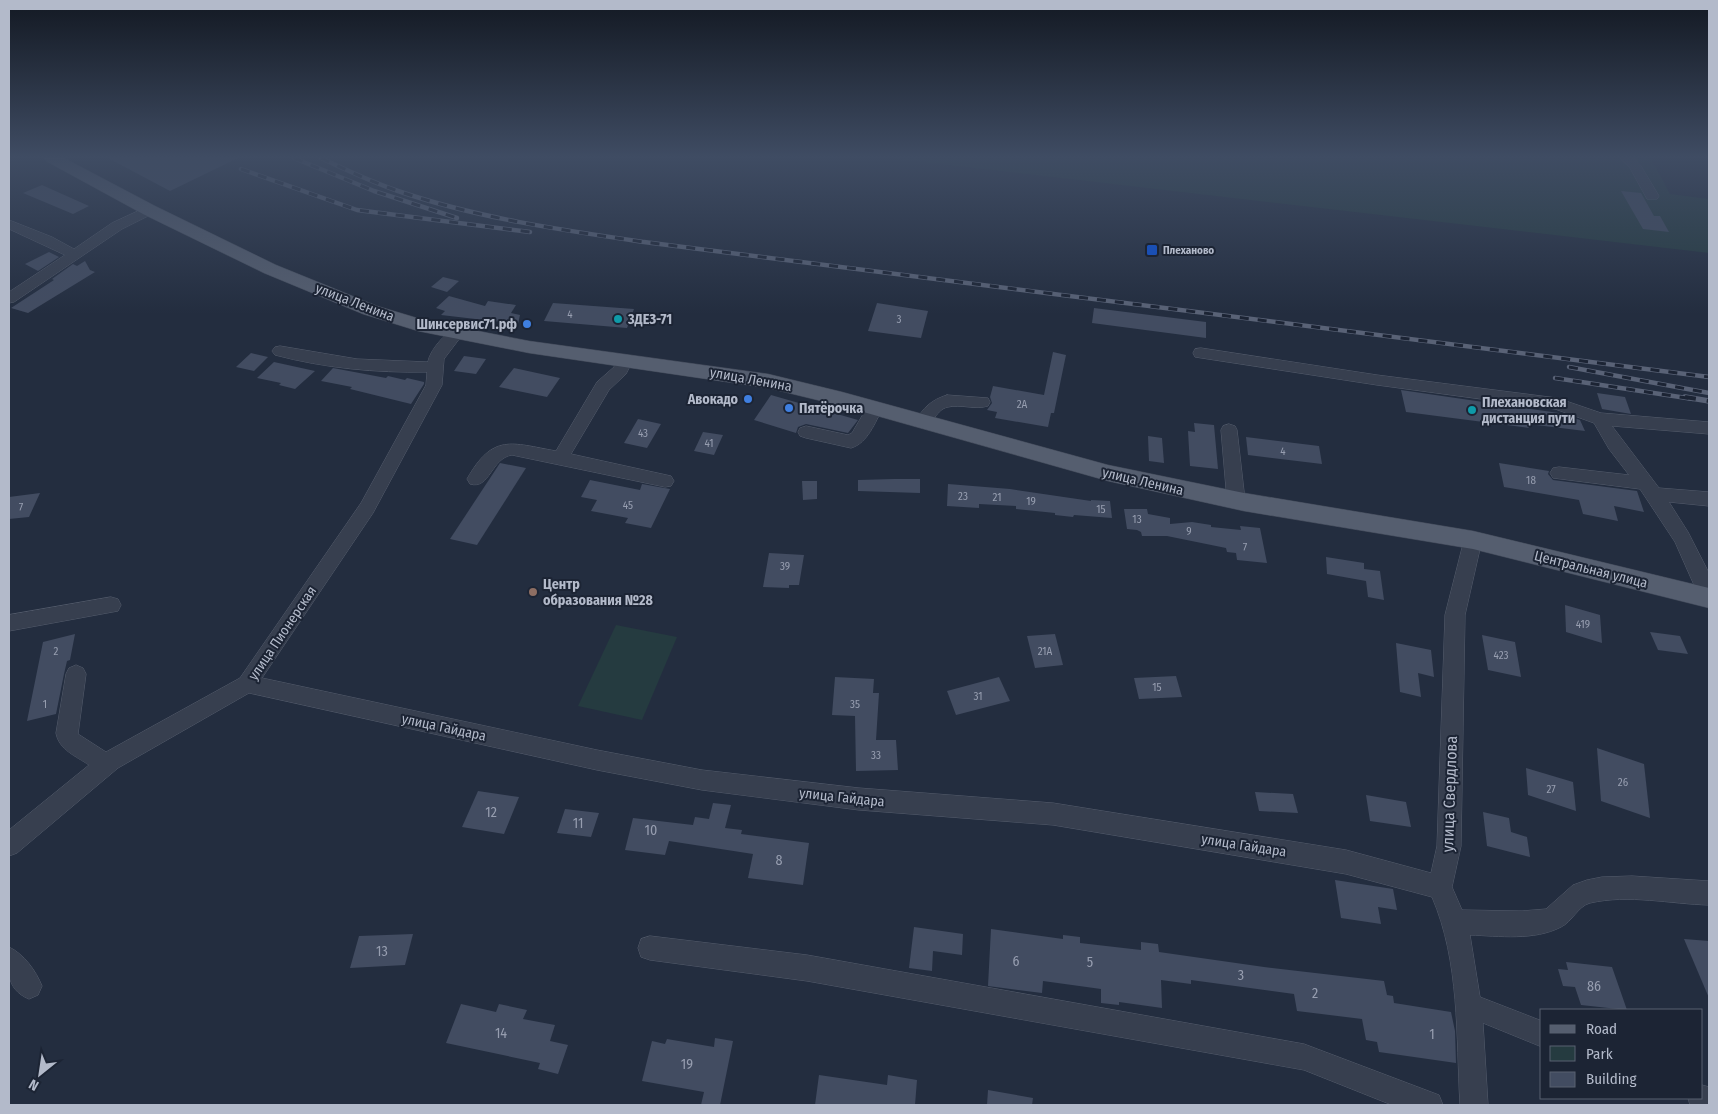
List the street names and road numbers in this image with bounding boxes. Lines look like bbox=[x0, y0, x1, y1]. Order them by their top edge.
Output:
street label: улица Ленина bbox=[313, 280, 397, 325]
street label: улица Ленина bbox=[709, 364, 793, 395]
street label: улица Ленина bbox=[1101, 464, 1185, 499]
street label: Центральная улица bbox=[1533, 547, 1649, 592]
street label: улица Пионерская bbox=[245, 583, 320, 683]
street label: улица Гайдара bbox=[400, 710, 488, 745]
street label: улица Свердлова bbox=[1438, 735, 1461, 853]
street label: улица Гайдара bbox=[798, 785, 886, 810]
street label: улица Гайдара bbox=[1200, 830, 1288, 861]

